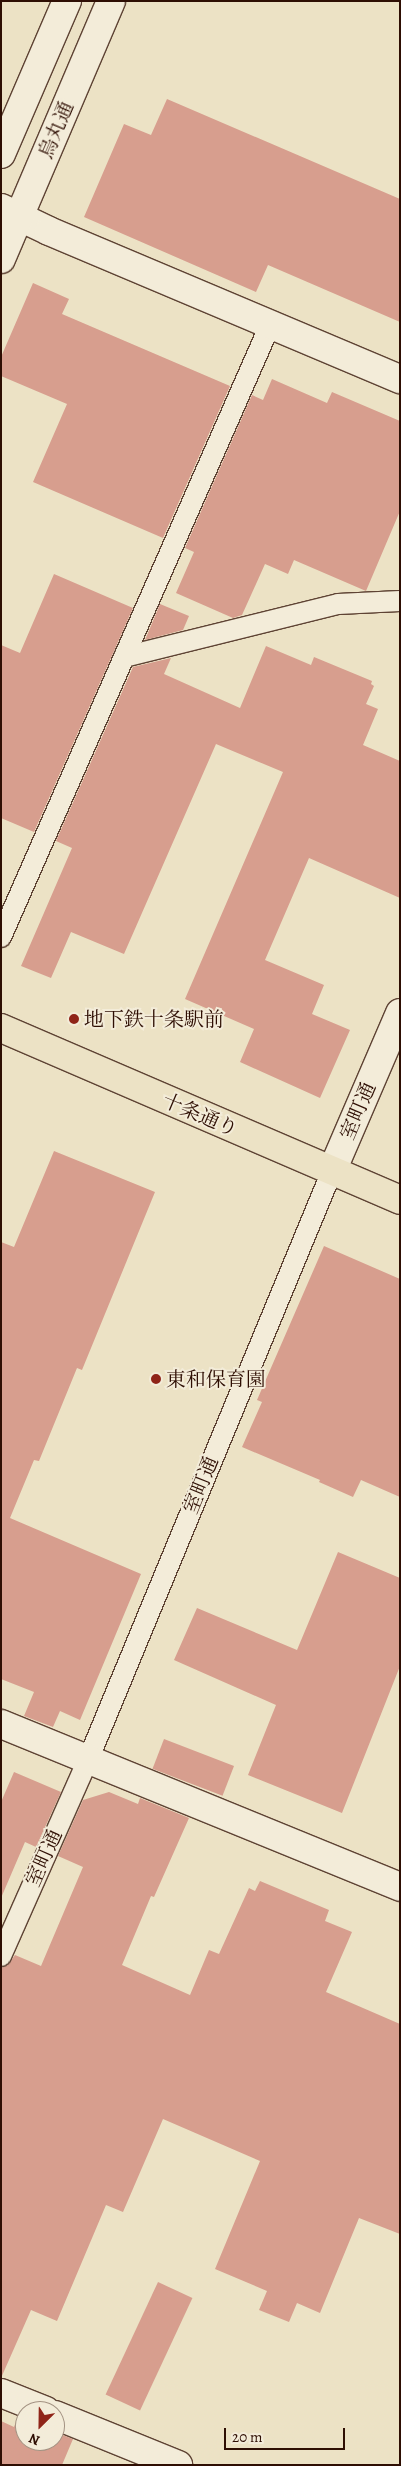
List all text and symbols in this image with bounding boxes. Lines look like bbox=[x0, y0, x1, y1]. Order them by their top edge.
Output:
street label: 烏丸通 bbox=[33, 98, 79, 162]
place label: 地下鉄十条駅前 bbox=[84, 1007, 224, 1031]
marker: 地下鉄十条駅前 bbox=[68, 1013, 80, 1025]
street label: 室町通 bbox=[335, 1079, 381, 1143]
street label: 十条通り bbox=[158, 1088, 242, 1142]
place label: 東和保育園 bbox=[166, 1367, 266, 1391]
marker: 東和保育園 bbox=[150, 1373, 162, 1385]
street label: 室町通 bbox=[179, 1453, 223, 1517]
street label: 室町通 bbox=[21, 1826, 67, 1890]
north arrow bbox=[15, 2401, 65, 2451]
scale bar bbox=[226, 2418, 347, 2450]
text: 20 m bbox=[232, 2427, 263, 2447]
text: N bbox=[26, 2429, 43, 2450]

